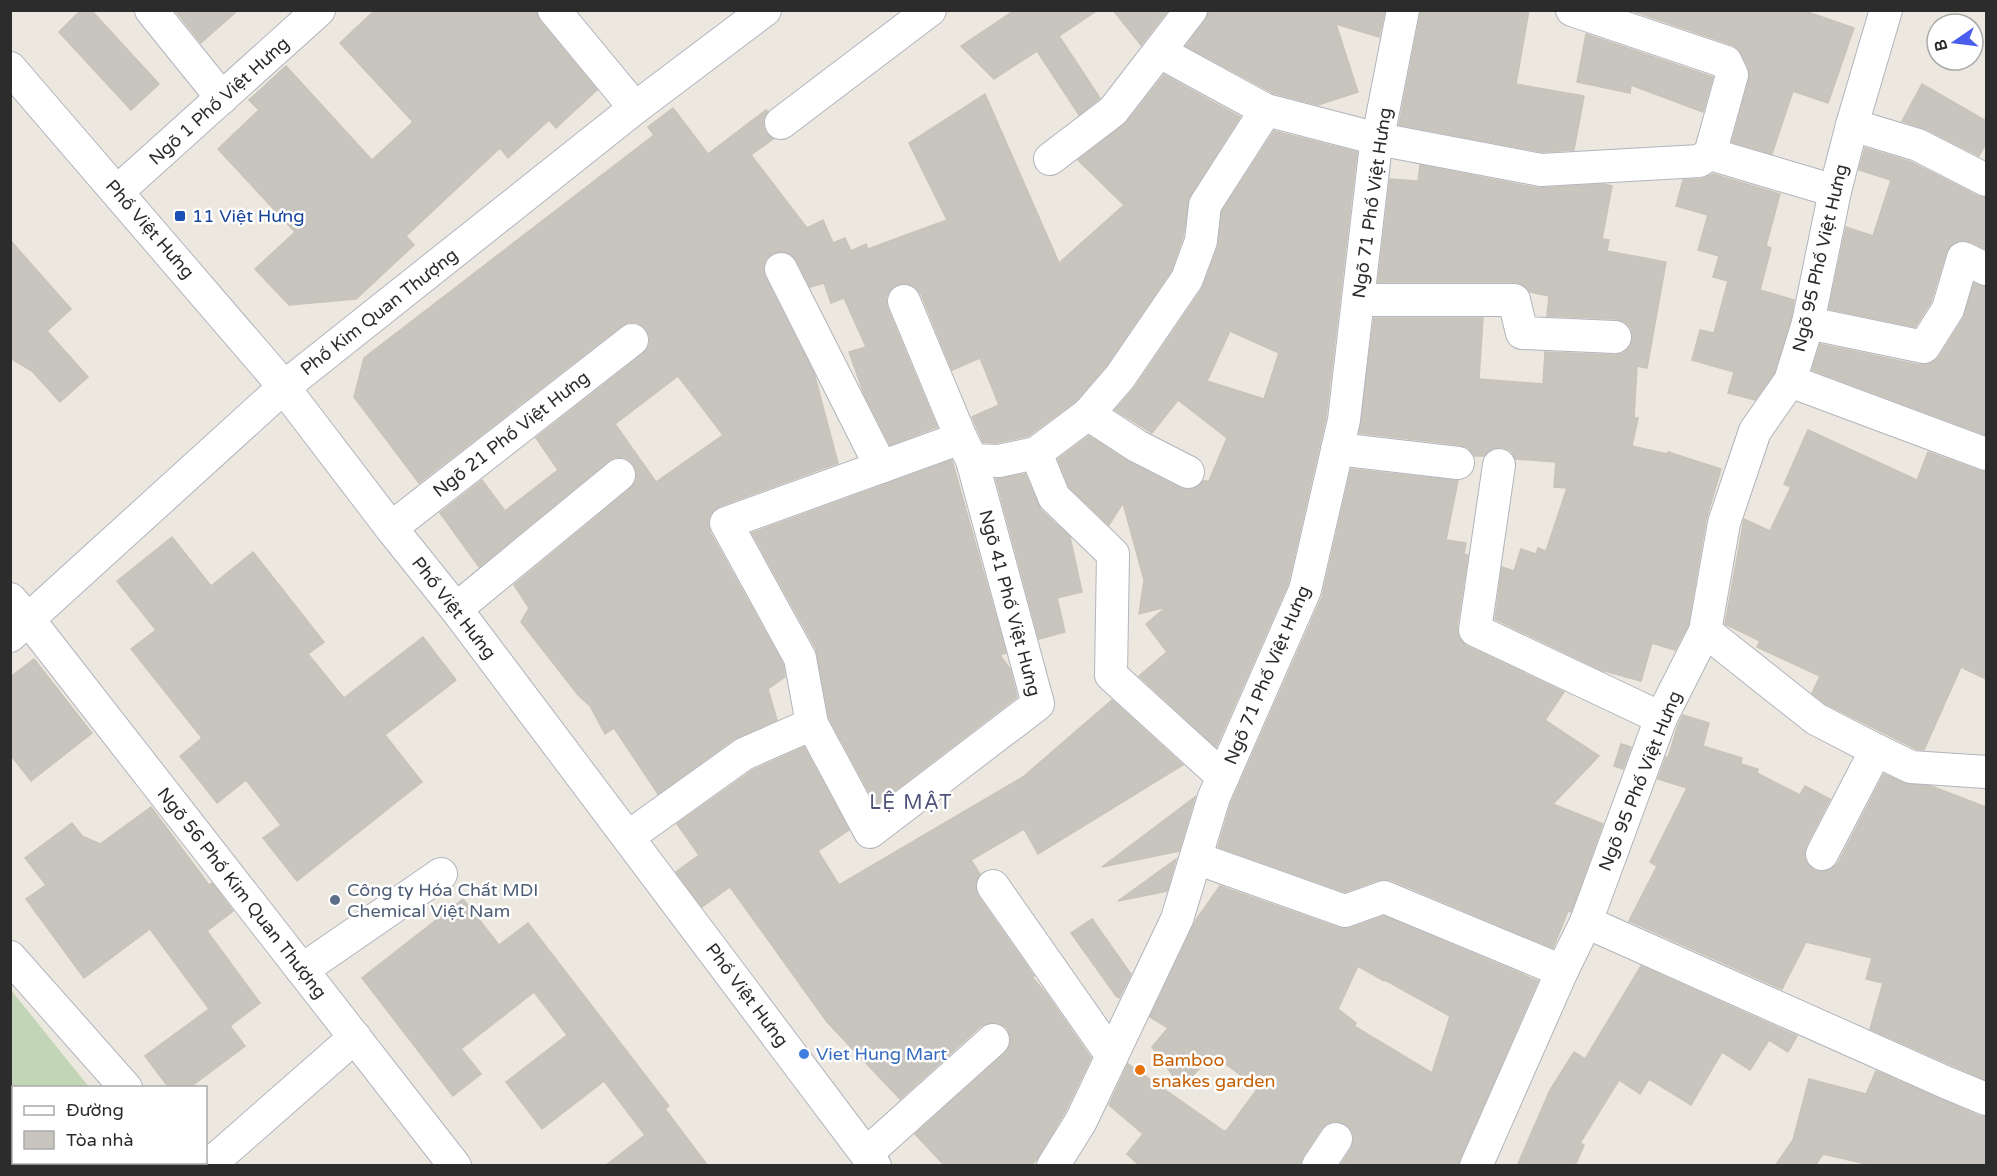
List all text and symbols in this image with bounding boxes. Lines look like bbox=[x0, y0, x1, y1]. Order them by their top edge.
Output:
north arrow bbox=[1925, 12, 1985, 72]
street label: Ngõ 1 Phố Việt Hưng bbox=[144, 32, 294, 170]
text: B bbox=[1930, 38, 1952, 53]
street label: Ngõ 71 Phố Việt Hưng bbox=[1348, 106, 1396, 300]
street label: Ngõ 95 Phố Việt Hưng bbox=[1788, 162, 1852, 354]
street label: Phố Việt Hưng bbox=[101, 175, 199, 283]
place label: 11 Việt Hưng bbox=[192, 205, 305, 227]
marker: 11 Việt Hưng bbox=[173, 209, 187, 223]
street label: Phố Kim Quan Thượng bbox=[296, 244, 462, 380]
street label: Ngõ 21 Phố Việt Hưng bbox=[428, 366, 594, 502]
street label: Ngõ 41 Phố Việt Hưng bbox=[974, 507, 1046, 699]
street label: Phố Việt Hưng bbox=[407, 552, 501, 664]
street label: Ngõ 71 Phố Việt Hưng bbox=[1219, 582, 1315, 768]
street label: Ngõ 95 Phố Việt Hưng bbox=[1594, 688, 1686, 874]
street label: Ngõ 56 Phố Kim Quan Thượng bbox=[153, 783, 331, 1003]
district label: LỆ MẬT bbox=[869, 790, 953, 815]
place label: Công ty Hóa Chất MDI Chemical Việt Nam bbox=[347, 879, 538, 922]
marker: Công ty Hóa Chất MDI Chemical Việt Nam bbox=[328, 893, 342, 907]
street label: Phố Việt Hưng bbox=[701, 939, 793, 1051]
place label: Viet Hung Mart bbox=[816, 1043, 947, 1065]
marker: Viet Hung Mart bbox=[797, 1047, 811, 1061]
place label: Bamboo snakes garden bbox=[1152, 1049, 1275, 1092]
marker: Bamboo snakes garden bbox=[1133, 1063, 1147, 1077]
legend bbox=[12, 1086, 207, 1164]
text: Đường bbox=[66, 1099, 124, 1121]
text: Tòa nhà bbox=[66, 1129, 134, 1151]

